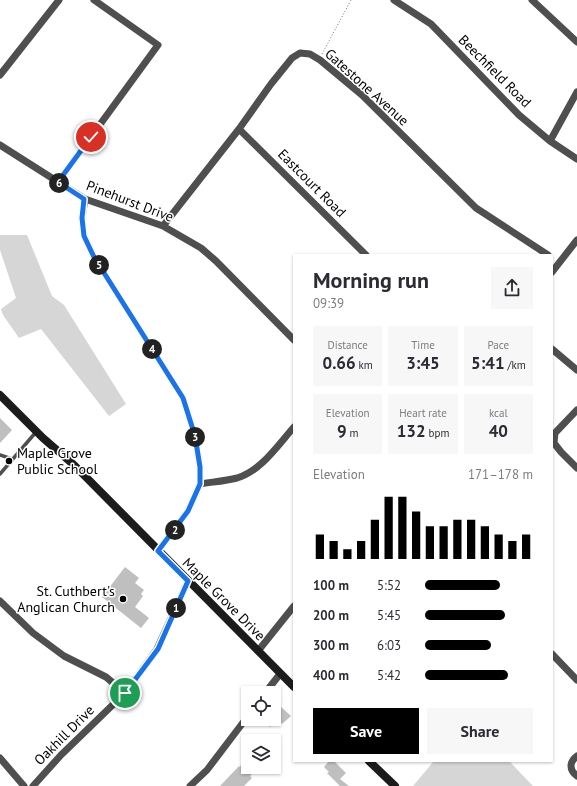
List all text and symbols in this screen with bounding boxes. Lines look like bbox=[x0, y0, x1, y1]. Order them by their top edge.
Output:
street label: Beechfield Road bbox=[455, 31, 535, 111]
street label: Gatestone Avenue bbox=[321, 45, 413, 129]
pin bbox=[74, 120, 108, 154]
icon: check bbox=[80, 126, 102, 148]
street label: Eastcourt Road bbox=[274, 145, 350, 221]
pin: 6 bbox=[49, 173, 69, 193]
text: 6 bbox=[56, 176, 62, 190]
street label: Pinehurst Drive bbox=[84, 176, 176, 226]
pin: 5 bbox=[89, 255, 109, 275]
text: 5 bbox=[96, 258, 102, 272]
text: Morning run bbox=[313, 266, 429, 294]
button: share bbox=[491, 267, 533, 309]
text: 09:39 bbox=[313, 295, 344, 312]
text: Distance bbox=[328, 338, 368, 352]
text: Time bbox=[411, 338, 435, 352]
text: Pace bbox=[488, 338, 509, 352]
pin: 4 bbox=[142, 339, 162, 359]
text: 4 bbox=[149, 342, 155, 356]
text: 0.66 bbox=[323, 352, 356, 374]
text: 3:45 bbox=[406, 352, 440, 374]
text: 5:41 bbox=[471, 352, 505, 374]
text: km bbox=[356, 358, 373, 372]
text: /km bbox=[505, 358, 526, 372]
text: Elevation bbox=[326, 406, 370, 420]
text: Heart rate bbox=[399, 406, 447, 420]
text: kcal bbox=[489, 406, 508, 420]
text: 9 bbox=[337, 420, 347, 442]
text: 132 bbox=[397, 420, 426, 442]
text: 40 bbox=[489, 420, 508, 442]
text: m bbox=[347, 426, 358, 440]
text: bpm bbox=[426, 426, 449, 440]
pin: 3 bbox=[185, 427, 205, 447]
text: 3 bbox=[192, 430, 198, 444]
place label: Maple Grove Public School bbox=[17, 444, 98, 478]
marker: Maple Grove Public School bbox=[4, 456, 14, 466]
text: Elevation bbox=[313, 466, 365, 483]
text: 171–178 m bbox=[468, 466, 533, 483]
pin: 2 bbox=[165, 520, 185, 540]
text: 2 bbox=[172, 523, 178, 537]
street label: Maple Grove Drive bbox=[179, 554, 269, 644]
text: 100 m bbox=[313, 577, 349, 594]
text: 5:52 bbox=[377, 577, 401, 594]
place label: St. Cuthbert's Anglican Church bbox=[17, 582, 115, 616]
marker: St. Cuthbert's Anglican Church bbox=[118, 594, 128, 604]
pin: 1 bbox=[166, 598, 186, 618]
text: 1 bbox=[173, 601, 179, 615]
text: 200 m bbox=[313, 607, 349, 624]
text: 5:45 bbox=[377, 607, 401, 624]
text: 300 m bbox=[313, 637, 349, 654]
text: 6:03 bbox=[377, 637, 401, 654]
text: 400 m bbox=[313, 667, 349, 684]
text: 5:42 bbox=[377, 667, 401, 684]
pin bbox=[108, 676, 142, 710]
icon: arrive bbox=[114, 682, 136, 704]
map controls bbox=[241, 686, 281, 774]
button: locate bbox=[241, 686, 281, 726]
street label: Oakhill Drive bbox=[30, 701, 98, 769]
button: Save bbox=[313, 708, 419, 754]
button: Share bbox=[427, 708, 533, 754]
button: layers bbox=[241, 734, 281, 774]

